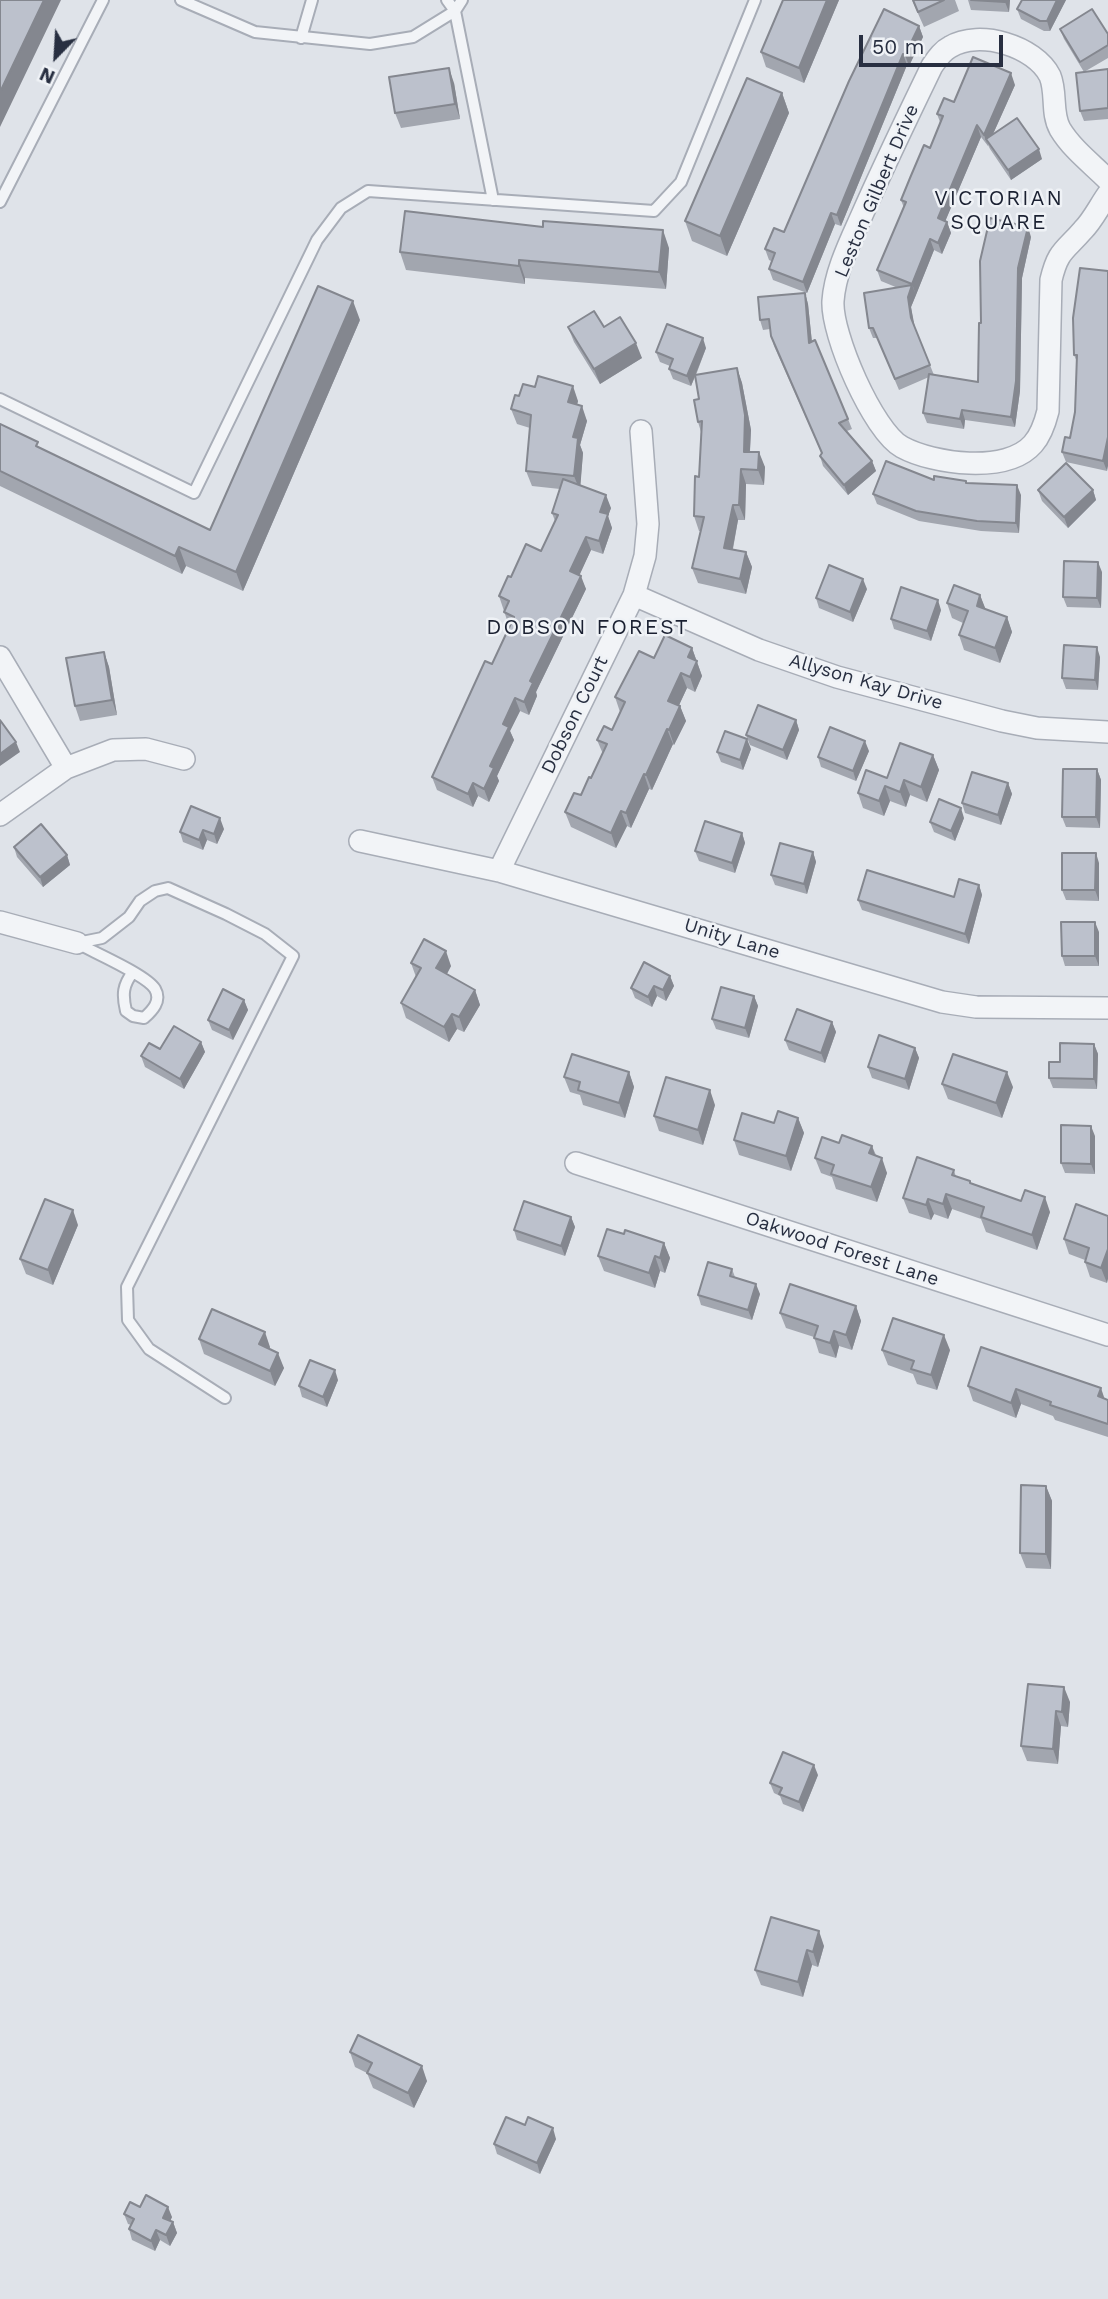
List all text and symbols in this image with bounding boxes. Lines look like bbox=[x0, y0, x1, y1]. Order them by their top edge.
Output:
north arrow bbox=[21, 21, 91, 91]
scale bar bbox=[863, 21, 1006, 65]
text: 50 m bbox=[872, 34, 924, 59]
text: N bbox=[36, 62, 58, 89]
street label: Leston Gilbert Drive bbox=[830, 101, 924, 281]
district label: VICTORIAN SQUARE bbox=[935, 186, 1063, 236]
district label: DOBSON FOREST bbox=[488, 615, 688, 641]
street label: Allyson Kay Drive bbox=[787, 649, 945, 715]
street label: Dobson Court bbox=[537, 652, 613, 778]
street label: Unity Lane bbox=[681, 914, 783, 964]
street label: Oakwood Forest Lane bbox=[742, 1207, 942, 1291]

